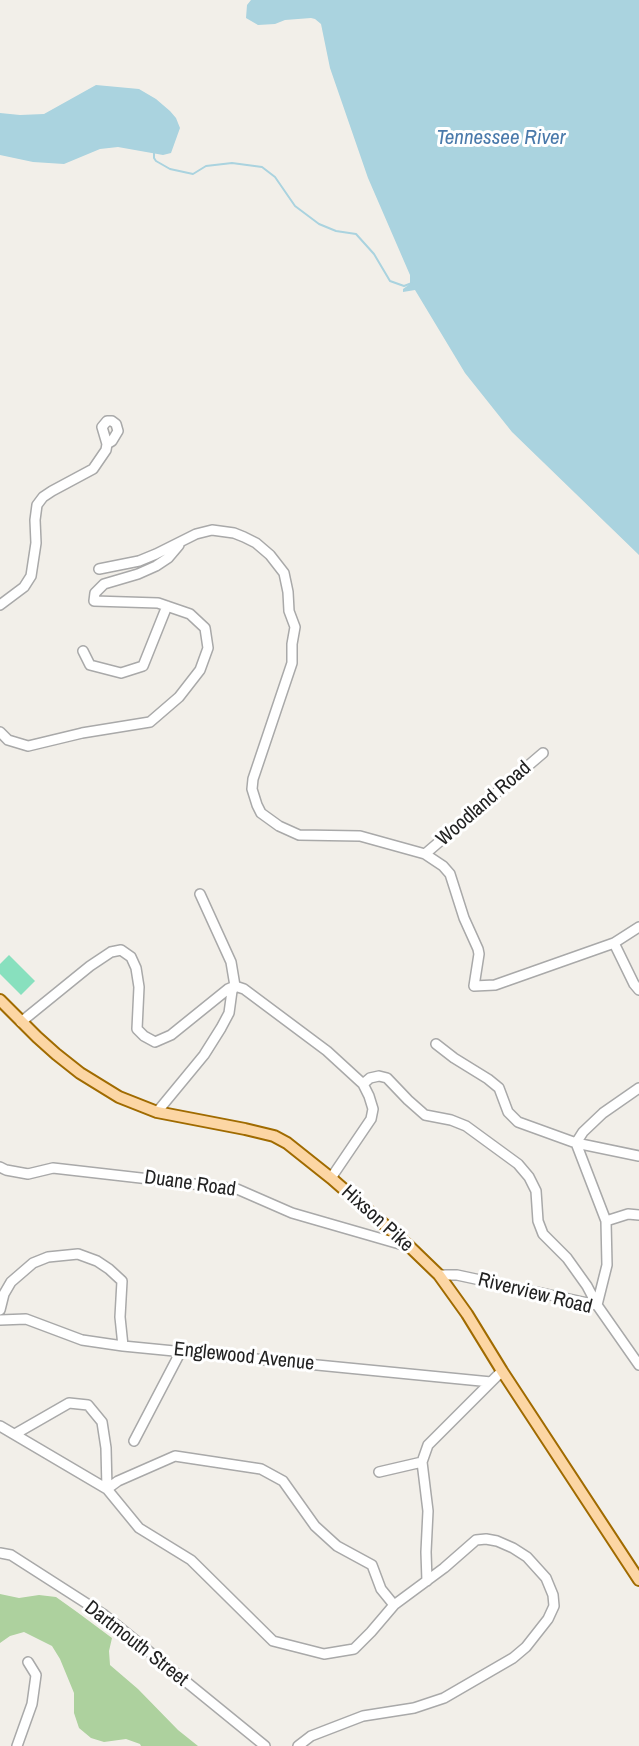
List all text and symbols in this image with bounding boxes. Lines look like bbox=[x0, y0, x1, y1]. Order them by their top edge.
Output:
water label: Tennessee River bbox=[437, 125, 565, 151]
street label: Woodland Road bbox=[432, 756, 536, 852]
street label: Duane Road bbox=[143, 1166, 237, 1202]
street label: Hixson Pike bbox=[336, 1181, 418, 1257]
street label: Riverview Road bbox=[475, 1268, 595, 1320]
street label: Englewood Avenue bbox=[173, 1338, 315, 1376]
street label: Dartmouth Street bbox=[79, 1596, 193, 1692]

